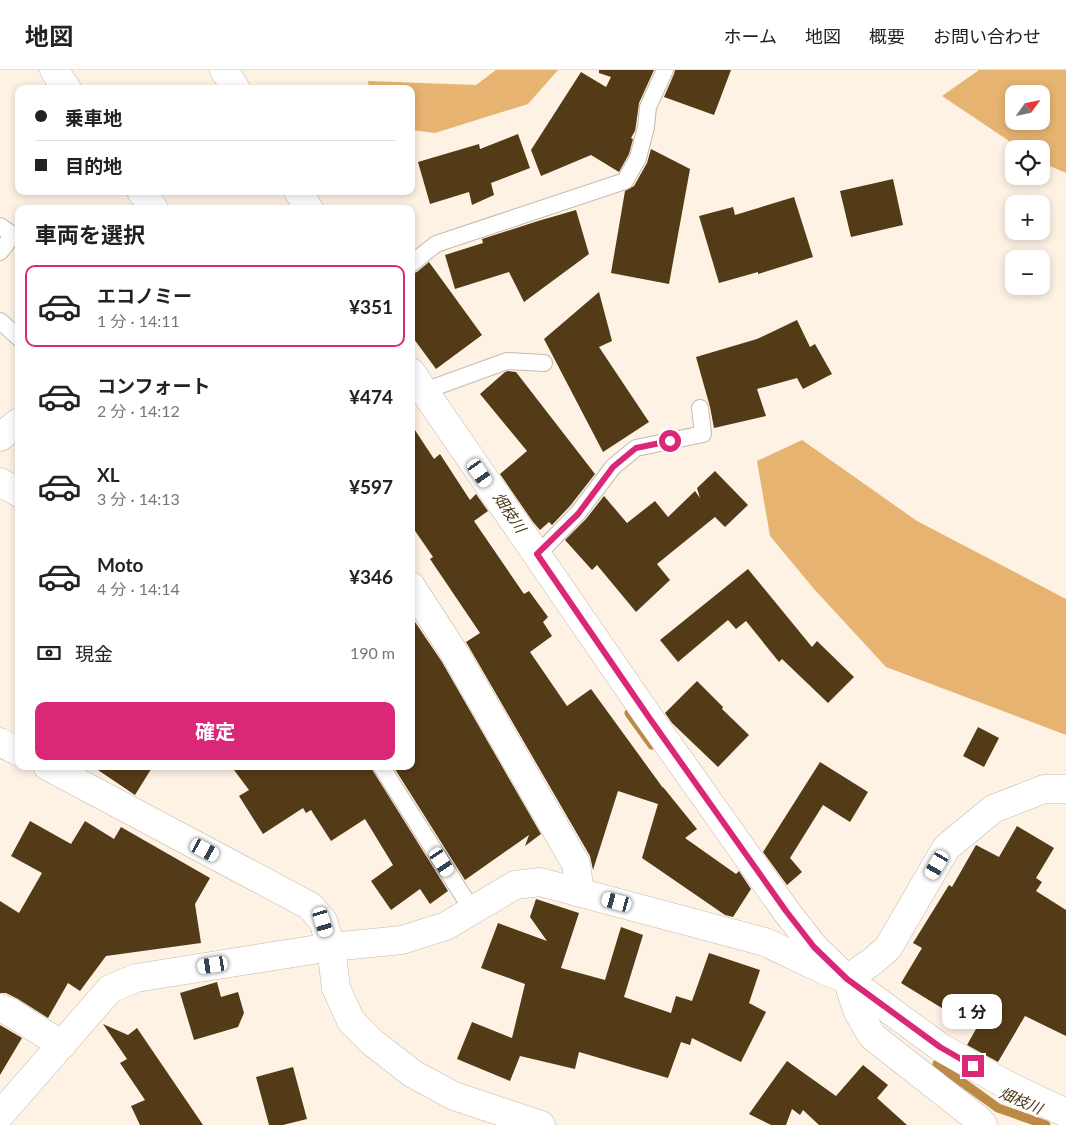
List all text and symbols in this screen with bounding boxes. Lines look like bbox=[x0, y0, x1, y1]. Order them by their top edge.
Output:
text: 地図 bbox=[25, 21, 73, 50]
text: ホーム bbox=[724, 25, 777, 47]
text: 地図 bbox=[805, 25, 841, 47]
text: 概要 bbox=[869, 25, 905, 47]
text: お問い合わせ bbox=[933, 25, 1041, 47]
north arrow bbox=[1005, 85, 1050, 130]
map controls bbox=[1005, 85, 1050, 295]
text: 乗車地 bbox=[65, 106, 122, 129]
button: locate bbox=[1005, 140, 1050, 185]
text: 目的地 bbox=[65, 154, 122, 177]
button: + bbox=[1005, 195, 1050, 240]
text: 車両を選択 bbox=[35, 221, 145, 248]
button: − bbox=[1005, 250, 1050, 295]
icon: car bbox=[37, 284, 82, 329]
text: エコノミー bbox=[97, 284, 192, 307]
text: ¥351 bbox=[349, 295, 393, 318]
text: 1 分 · 14:11 bbox=[97, 311, 180, 330]
icon: car bbox=[37, 374, 82, 419]
text: コンフォート bbox=[97, 374, 210, 397]
text: ¥474 bbox=[349, 385, 393, 408]
text: 2 分 · 14:12 bbox=[97, 401, 180, 420]
route start bbox=[659, 430, 681, 452]
car bbox=[465, 456, 494, 490]
text: XL bbox=[97, 463, 120, 486]
icon: car bbox=[37, 464, 82, 509]
text: ¥597 bbox=[349, 475, 393, 498]
water label: 畑枝川 bbox=[490, 488, 531, 537]
text: 3 分 · 14:13 bbox=[97, 489, 180, 508]
text: Moto bbox=[97, 553, 143, 576]
icon: car bbox=[37, 554, 82, 599]
text: ¥346 bbox=[349, 565, 393, 588]
text: 4 分 · 14:14 bbox=[97, 579, 180, 598]
icon: cash bbox=[35, 639, 63, 667]
text: 現金 bbox=[75, 642, 113, 665]
text: 190 m bbox=[350, 643, 395, 662]
button: 確定 bbox=[35, 702, 395, 760]
car bbox=[188, 836, 221, 864]
car bbox=[427, 845, 456, 879]
car bbox=[923, 848, 950, 882]
car bbox=[600, 891, 633, 913]
car bbox=[311, 905, 334, 939]
car bbox=[197, 955, 228, 975]
callout: 1 分 bbox=[943, 994, 1003, 1028]
text: 1 分 bbox=[957, 1002, 987, 1021]
route end bbox=[962, 1055, 984, 1077]
water label: 畑枝川 bbox=[997, 1083, 1047, 1118]

